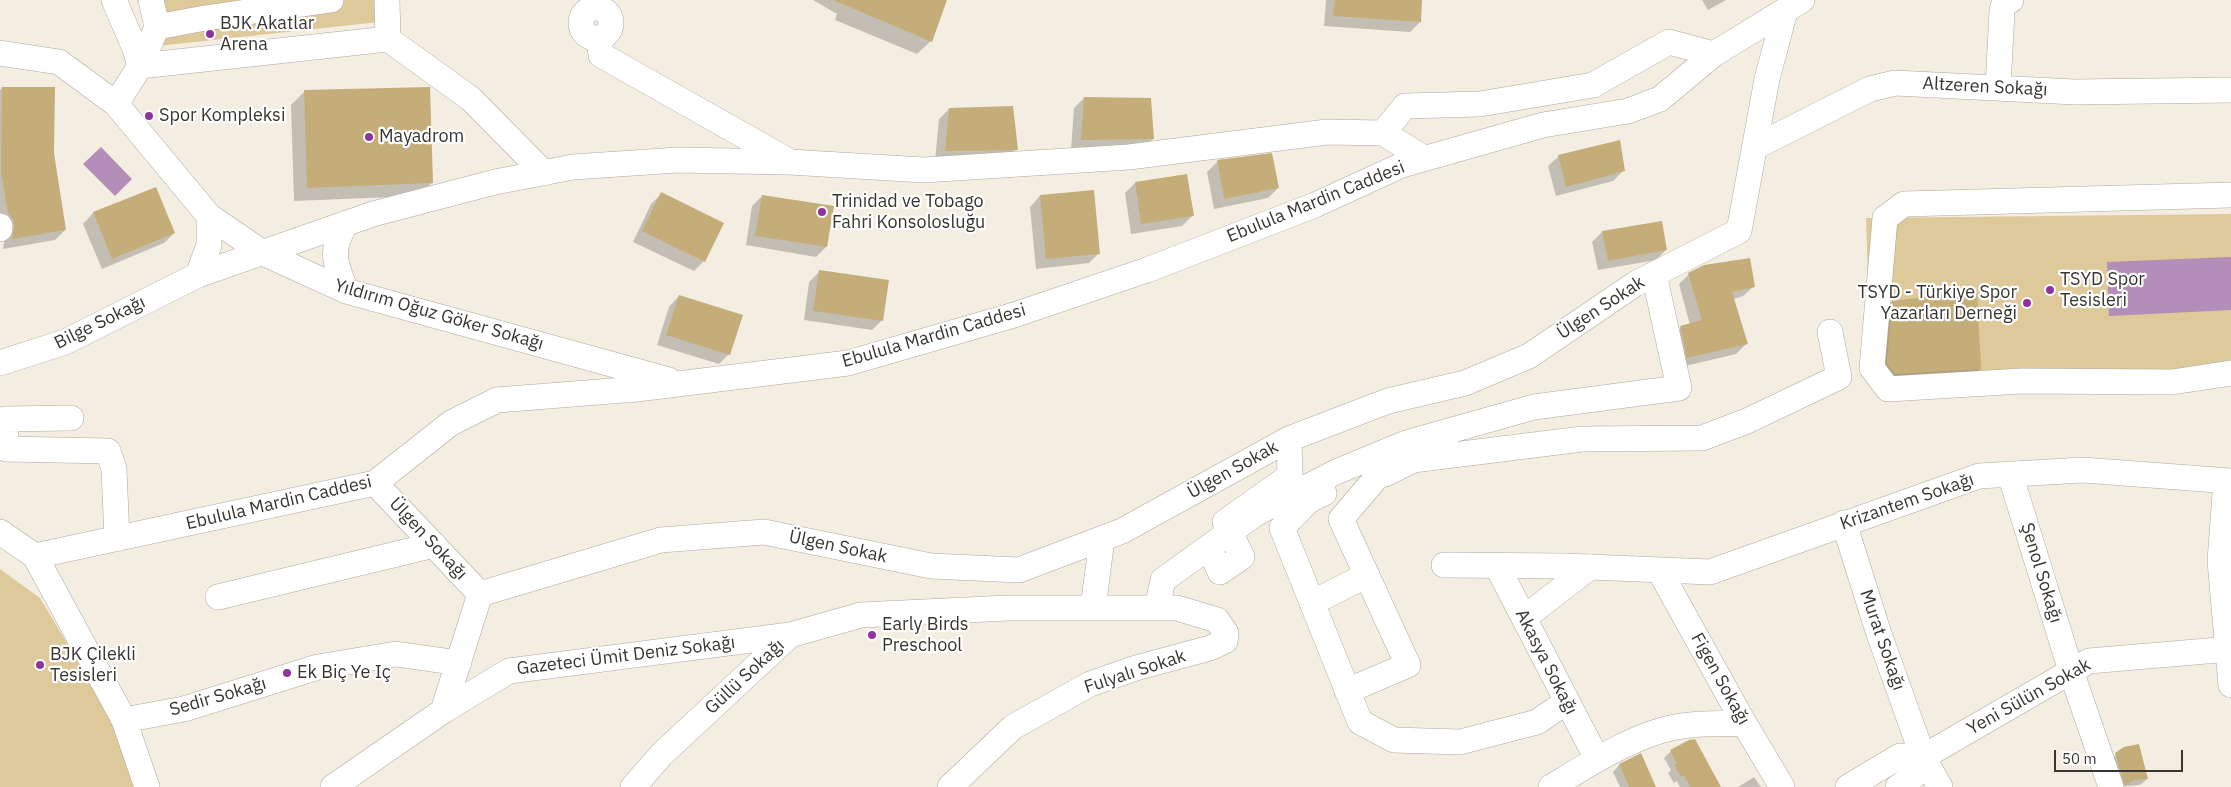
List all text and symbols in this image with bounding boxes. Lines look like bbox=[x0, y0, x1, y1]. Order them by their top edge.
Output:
place label: BJK Akatlar Arena bbox=[220, 13, 314, 56]
marker: BJK Akatlar Arena bbox=[204, 28, 216, 40]
street label: Altzeren Sokağı bbox=[1922, 73, 2048, 101]
place label: Spor Kompleksi bbox=[159, 105, 285, 127]
marker: Spor Kompleksi bbox=[143, 110, 155, 122]
place label: Mayadrom bbox=[379, 126, 464, 148]
marker: Mayadrom bbox=[363, 131, 375, 143]
street label: Ebulula Mardin Caddesi bbox=[1224, 156, 1408, 248]
place label: Trinidad ve Tobago Fahri Konsolosluğu bbox=[832, 191, 985, 233]
marker: Trinidad ve Tobago Fahri Konsolosluğu bbox=[816, 206, 828, 218]
place label: TSYD Spor Tesisleri bbox=[2060, 269, 2145, 312]
street label: Ülgen Sokak bbox=[1553, 272, 1649, 344]
street label: Yıldırım Oğuz Göker Sokağı bbox=[332, 275, 546, 355]
place label: TSYD - Türkiye Spor Yazarları Derneği bbox=[1857, 282, 2017, 324]
marker: TSYD Spor Tesisleri bbox=[2044, 284, 2056, 296]
street label: Bilge Sokağı bbox=[51, 292, 149, 354]
marker: TSYD - Türkiye Spor Yazarları Derneği bbox=[2021, 297, 2033, 309]
street label: Ebulula Mardin Caddesi bbox=[840, 299, 1028, 373]
street label: Ülgen Sokak bbox=[1184, 436, 1282, 504]
street label: Krizantem Sokağı bbox=[1837, 469, 1977, 535]
street label: Ebulula Mardin Caddesi bbox=[184, 471, 374, 535]
street label: Ülgen Sokağı bbox=[384, 493, 472, 585]
street label: Şenol Sokağı bbox=[2016, 520, 2066, 626]
street label: Ülgen Sokak bbox=[787, 526, 889, 568]
street label: Murat Sokağı bbox=[1855, 587, 1909, 693]
street label: Akasya Sokağı bbox=[1510, 606, 1582, 718]
place label: Early Birds Preschool bbox=[882, 614, 969, 656]
marker: Early Birds Preschool bbox=[866, 629, 878, 641]
street label: Figen Sokağı bbox=[1686, 629, 1754, 729]
street label: Gazeteci Ümit Deniz Sokağı bbox=[516, 632, 736, 680]
street label: Güllü Sokağı bbox=[701, 635, 789, 719]
place label: BJK Çilekli Tesisleri bbox=[50, 644, 136, 686]
street label: Fulyalı Sokak bbox=[1081, 645, 1189, 699]
street label: Yeni Sülün Sokak bbox=[1963, 654, 2095, 740]
marker: BJK Çilekli Tesisleri bbox=[34, 659, 46, 671]
place label: Ek Biç Ye Iç bbox=[297, 662, 391, 684]
marker: Ek Biç Ye Iç bbox=[281, 667, 293, 679]
street label: Sedir Sokağı bbox=[167, 673, 269, 721]
scale bar bbox=[2056, 740, 2185, 772]
text: 50 m bbox=[2062, 749, 2097, 768]

